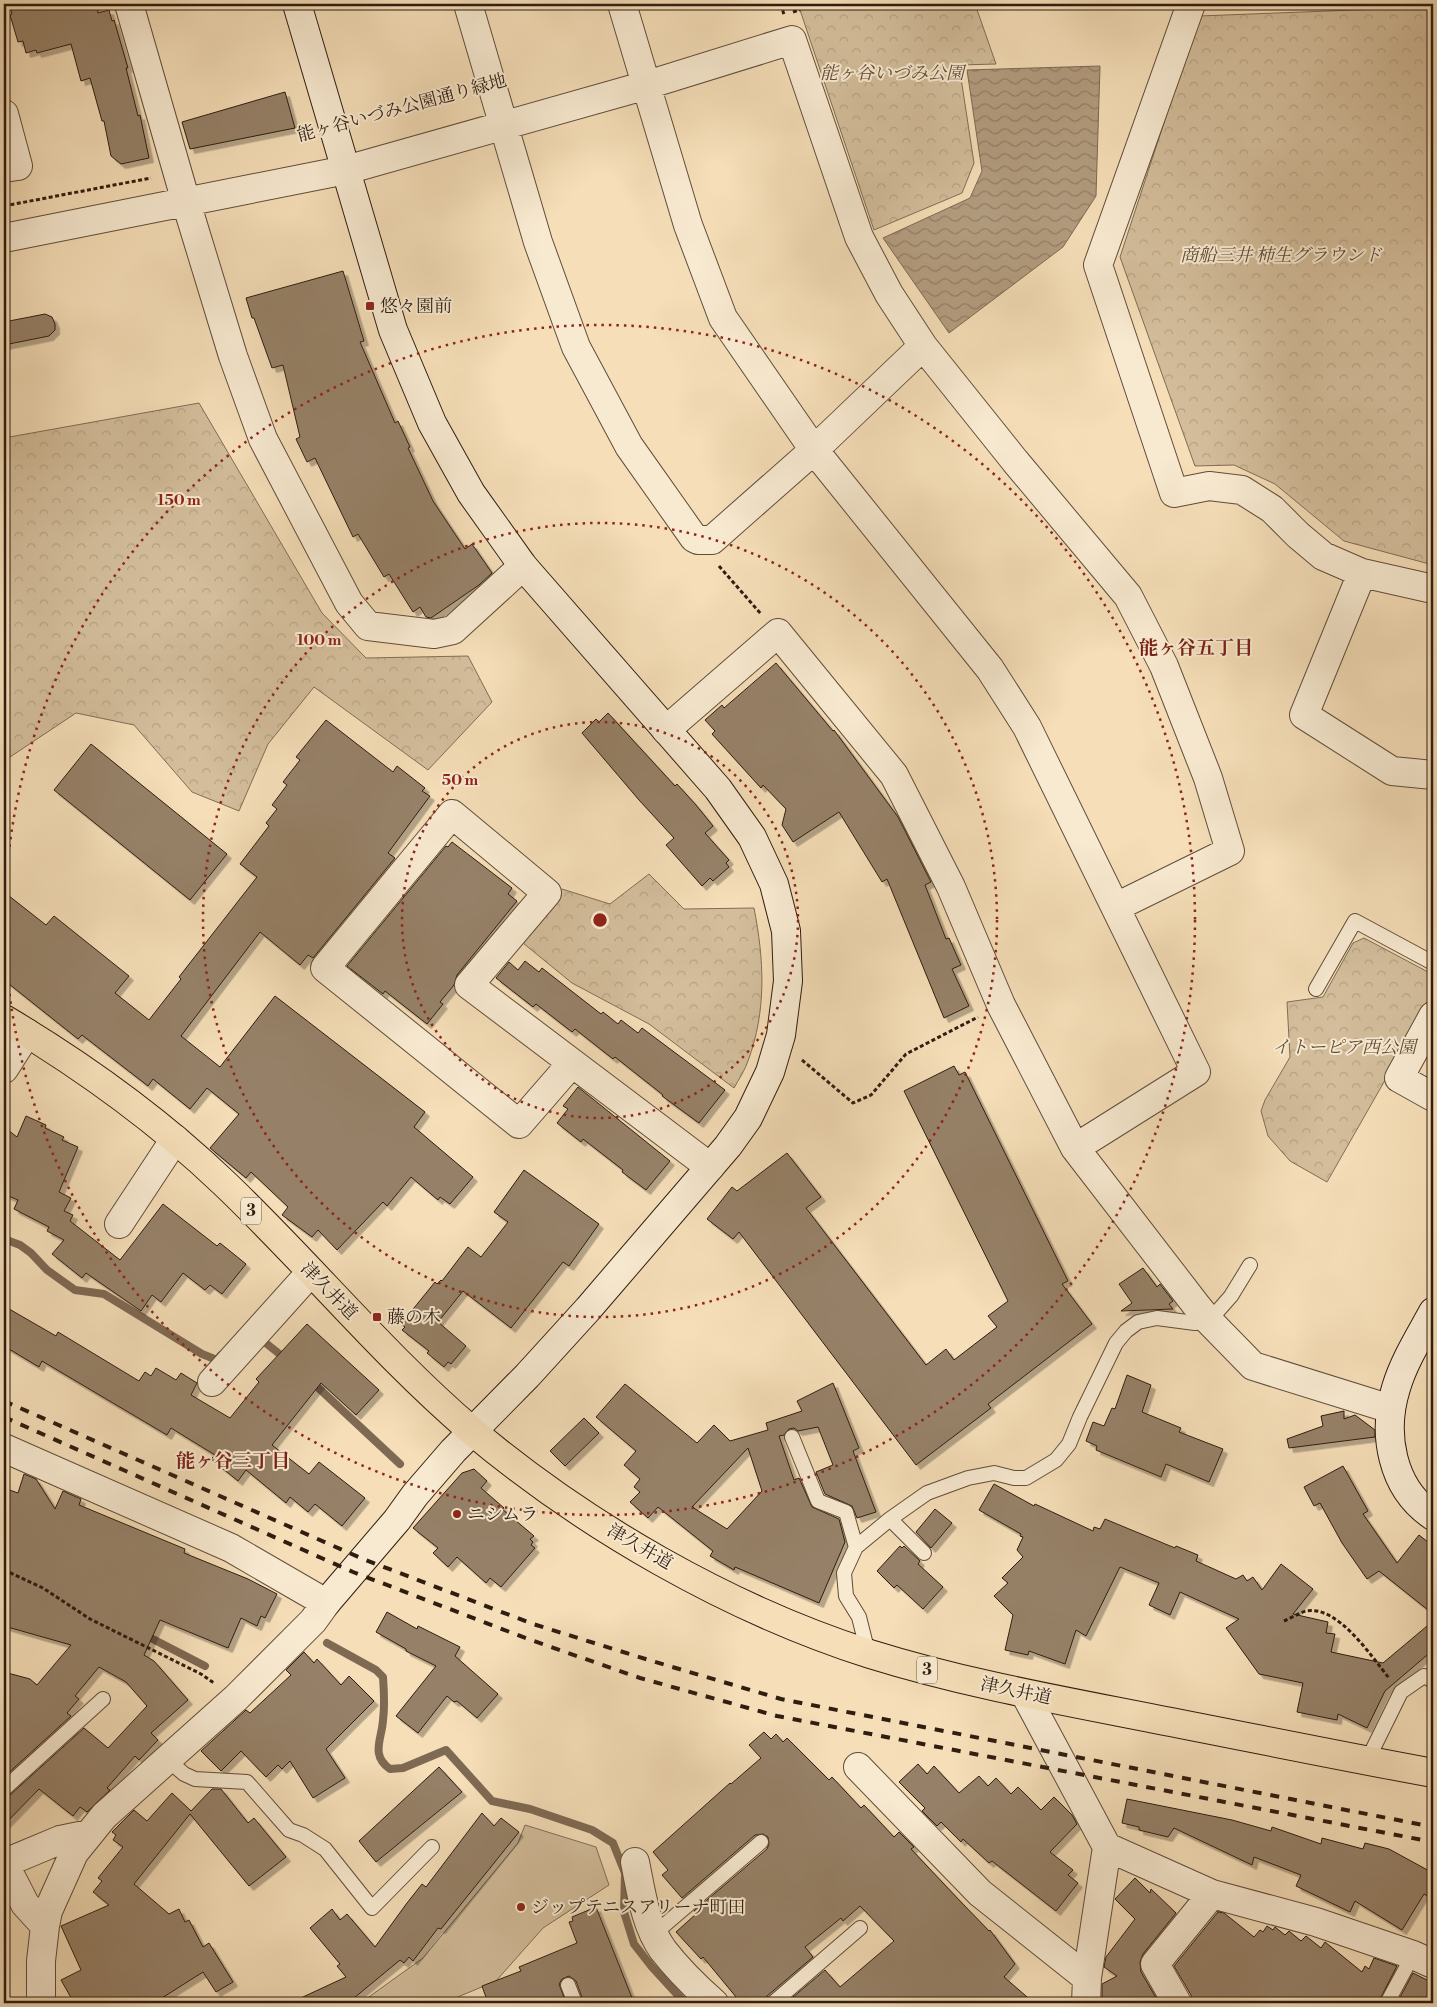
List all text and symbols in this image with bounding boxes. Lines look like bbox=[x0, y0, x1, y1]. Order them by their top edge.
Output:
park label: 能ヶ谷いづみ公園 bbox=[820, 62, 967, 85]
street label: 能ヶ谷いづみ公園通り緑地 bbox=[295, 69, 509, 147]
park label: 商船三井 柿生グラウンド bbox=[1180, 244, 1383, 267]
place label: 悠々園前 bbox=[380, 295, 452, 318]
marker: 悠々園前 bbox=[364, 300, 376, 312]
text: 150 m bbox=[157, 491, 201, 510]
text: 100 m bbox=[297, 631, 342, 650]
district label: 能ヶ谷五丁目 bbox=[1139, 636, 1253, 660]
text: 50 m bbox=[442, 771, 478, 790]
centre of rings bbox=[591, 911, 609, 929]
park label: イトーピア西公園 bbox=[1272, 1036, 1419, 1059]
road number: 3 bbox=[241, 1198, 261, 1224]
street label: 津久井道 bbox=[296, 1257, 362, 1325]
place label: 藤の木 bbox=[387, 1306, 441, 1329]
marker: 藤の木 bbox=[371, 1311, 383, 1323]
district label: 能ヶ谷三丁目 bbox=[176, 1449, 290, 1473]
place label: ニシムラ bbox=[467, 1503, 538, 1526]
marker: ニシムラ bbox=[451, 1508, 463, 1520]
street label: 津久井道 bbox=[603, 1519, 677, 1575]
road number: 3 bbox=[917, 1656, 937, 1684]
street label: 津久井道 bbox=[978, 1672, 1054, 1710]
place label: ジップテニスアリーナ町田 bbox=[531, 1896, 746, 1919]
marker: ジップテニスアリーナ町田 bbox=[515, 1901, 527, 1913]

